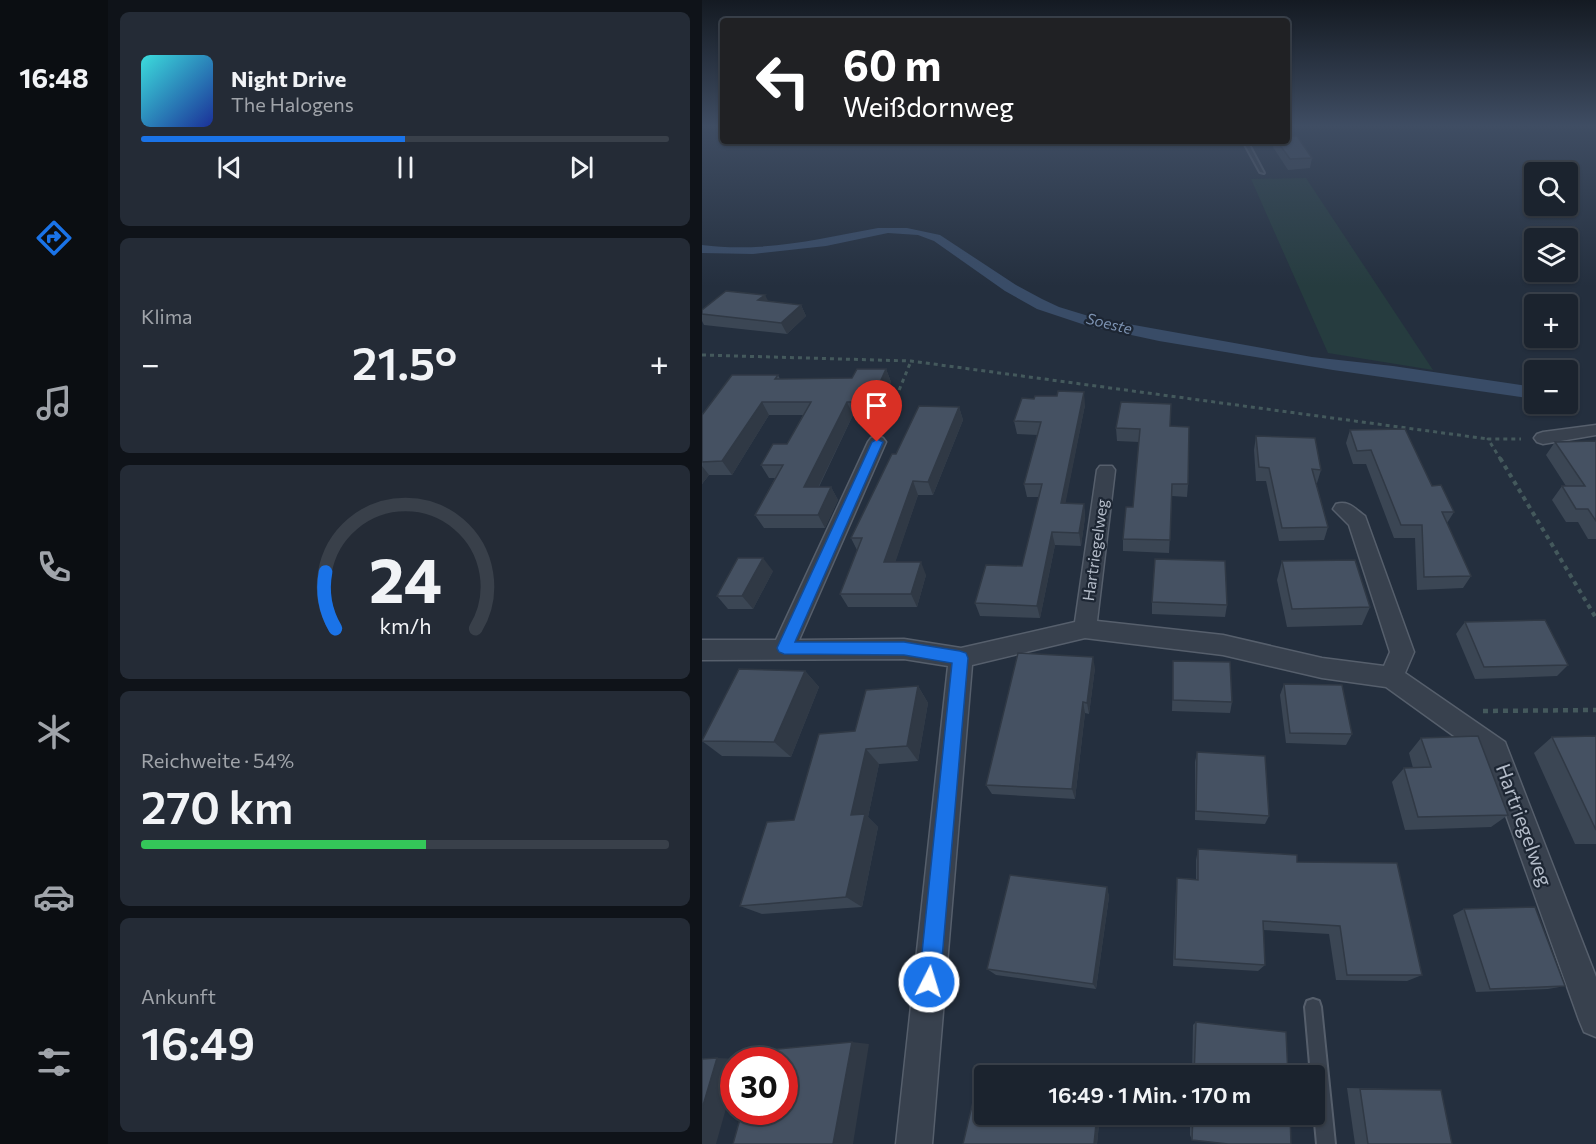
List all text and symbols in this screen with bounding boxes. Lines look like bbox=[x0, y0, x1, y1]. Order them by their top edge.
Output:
text: 60 m bbox=[843, 38, 942, 90]
icon: left bbox=[744, 42, 822, 120]
text: 16:48 bbox=[19, 61, 89, 94]
text: Night Drive bbox=[231, 65, 346, 92]
text: Weißdornweg bbox=[843, 90, 1014, 123]
text: The Halogens bbox=[231, 92, 354, 116]
icon: previous bbox=[213, 151, 246, 184]
icon: pause bbox=[389, 151, 422, 184]
icon: next bbox=[565, 151, 598, 184]
map controls bbox=[1524, 162, 1578, 414]
button: search bbox=[1524, 162, 1578, 216]
icon: directions bbox=[33, 217, 75, 259]
button: layers bbox=[1524, 228, 1578, 282]
button: + bbox=[1524, 294, 1578, 348]
text: Klima bbox=[141, 304, 193, 328]
water label: Soeste bbox=[1085, 309, 1134, 337]
text: 21.5° bbox=[352, 334, 457, 389]
text: − bbox=[141, 342, 160, 383]
text: + bbox=[650, 342, 669, 383]
button: − bbox=[1524, 360, 1578, 414]
pin bbox=[851, 380, 902, 442]
icon: music bbox=[33, 382, 75, 424]
icon: arrive bbox=[860, 389, 893, 422]
street label: Hartriegelweg bbox=[1078, 497, 1111, 602]
text: 24 bbox=[369, 540, 441, 616]
icon: phone bbox=[33, 546, 75, 588]
text: km/h bbox=[379, 612, 431, 638]
icon: climate bbox=[33, 711, 75, 753]
text: Reichweite · 54% bbox=[141, 748, 294, 772]
street label: Hartriegelweg bbox=[1492, 760, 1558, 889]
text: 270 km bbox=[141, 778, 293, 833]
icon: car bbox=[33, 876, 75, 918]
position arrow bbox=[897, 950, 961, 1014]
text: Ankunft bbox=[141, 984, 216, 1008]
text: 16:49 bbox=[141, 1014, 255, 1069]
icon: filters bbox=[33, 1041, 75, 1083]
speed limit sign: 30 bbox=[720, 1047, 798, 1125]
text: 16:49 · 1 Min. · 170 m bbox=[1048, 1081, 1251, 1108]

